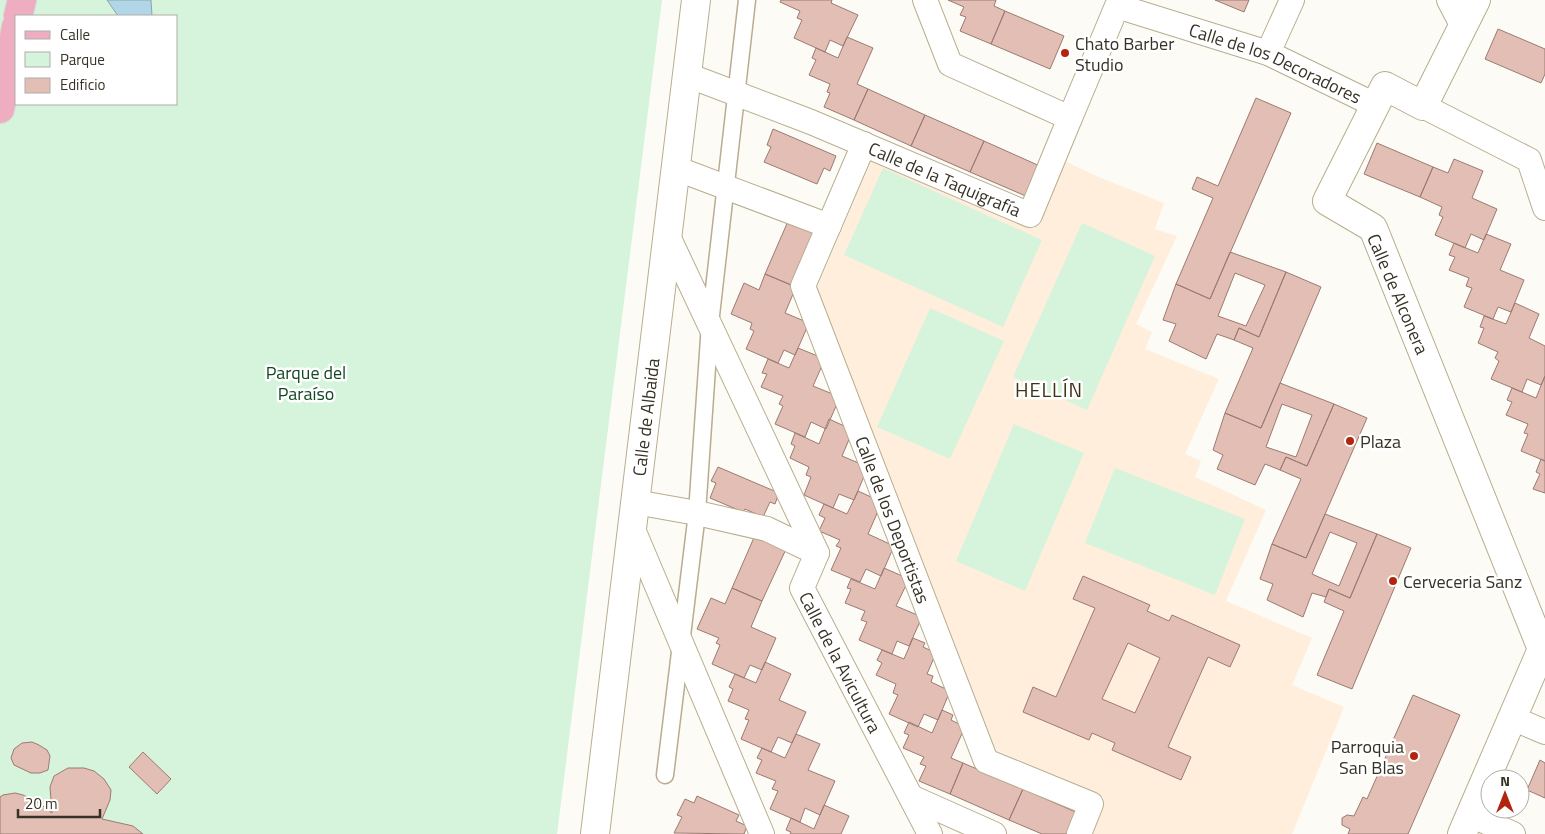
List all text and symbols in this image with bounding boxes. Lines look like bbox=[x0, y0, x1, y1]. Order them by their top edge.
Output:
legend bbox=[15, 15, 178, 105]
street label: Calle de los Decoradores bbox=[1186, 16, 1366, 110]
text: Calle bbox=[60, 23, 90, 46]
place label: Chato Barber Studio bbox=[1075, 30, 1174, 78]
marker: Chato Barber Studio bbox=[1059, 47, 1071, 59]
text: Parque bbox=[60, 48, 105, 71]
text: Edificio bbox=[60, 73, 105, 96]
street label: Calle de la Taquigrafía bbox=[864, 134, 1025, 223]
street label: Calle de Alconera bbox=[1360, 229, 1436, 359]
street label: Calle de Albaida bbox=[625, 356, 666, 478]
park label: Parque del Paraíso bbox=[266, 359, 346, 407]
district label: HELLÍN bbox=[1015, 374, 1083, 405]
place label: Plaza bbox=[1360, 428, 1401, 455]
street label: Calle de los Deportistas bbox=[849, 432, 937, 607]
marker: Plaza bbox=[1344, 435, 1356, 447]
place label: Cerveceria Sanz bbox=[1403, 568, 1522, 595]
marker: Cerveceria Sanz bbox=[1387, 575, 1399, 587]
street label: Calle de la Avicultura bbox=[793, 587, 889, 738]
place label: Parroquia San Blas bbox=[1331, 733, 1404, 781]
marker: Parroquia San Blas bbox=[1408, 750, 1420, 762]
north arrow bbox=[1480, 769, 1530, 819]
text: N bbox=[1500, 770, 1510, 791]
scale bar bbox=[18, 786, 100, 818]
text: 20 m bbox=[25, 792, 58, 815]

